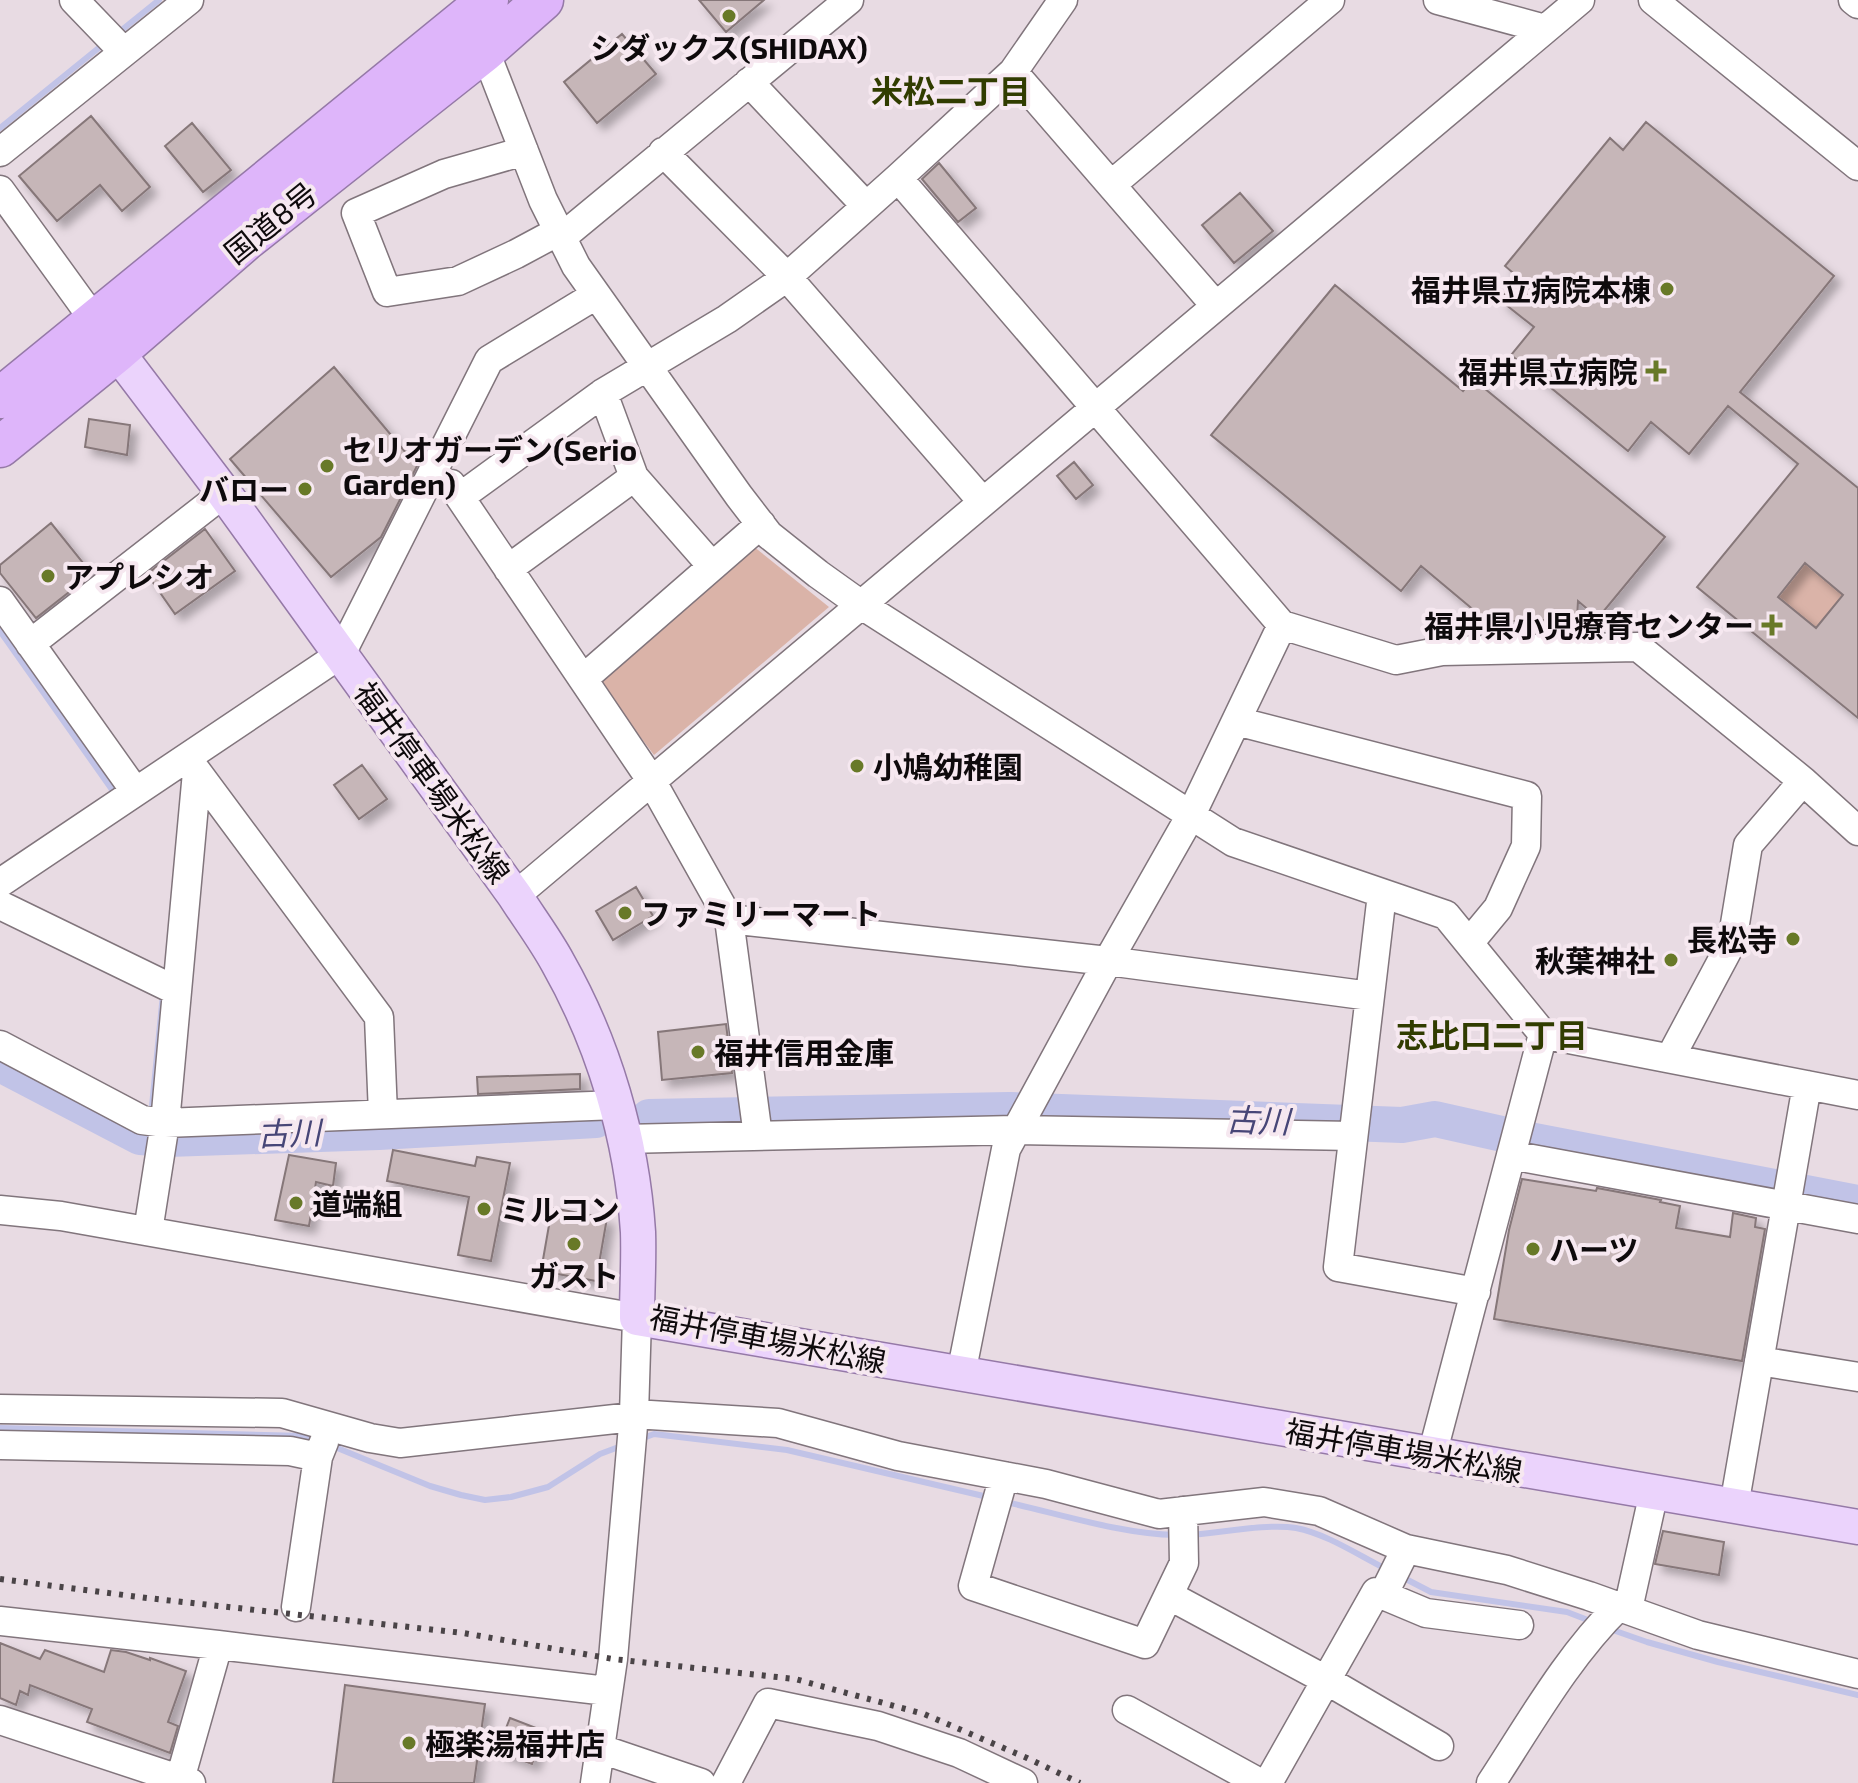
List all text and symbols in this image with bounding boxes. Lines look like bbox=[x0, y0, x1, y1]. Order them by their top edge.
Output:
marker: シダックス(SHIDAX) bbox=[720, 7, 738, 25]
place label: シダックス(SHIDAX) bbox=[590, 29, 868, 65]
district label: 米松二丁目 bbox=[871, 71, 1031, 109]
street label: 国道8号 bbox=[217, 174, 323, 270]
place label: 福井県立病院本棟 bbox=[1411, 271, 1651, 307]
marker: 福井県立病院本棟 bbox=[1658, 280, 1676, 298]
place label: 福井県立病院 bbox=[1458, 353, 1638, 389]
marker: 福井県立病院 bbox=[1645, 360, 1667, 382]
place label: セリオガーデン(Serio Garden) bbox=[343, 431, 637, 501]
marker: セリオガーデン(Serio Garden) bbox=[318, 457, 336, 475]
place label: バロー bbox=[199, 471, 289, 507]
marker: バロー bbox=[296, 480, 314, 498]
place label: アプレシオ bbox=[64, 558, 214, 594]
marker: アプレシオ bbox=[39, 567, 57, 585]
place label: 福井県小児療育センター bbox=[1424, 607, 1754, 643]
marker: 福井県小児療育センター bbox=[1761, 614, 1783, 636]
street label: 福井停車場米松線 bbox=[348, 674, 518, 890]
place label: 小鳩幼稚園 bbox=[873, 748, 1023, 784]
marker: 小鳩幼稚園 bbox=[848, 757, 866, 775]
place label: ファミリーマート bbox=[641, 895, 881, 931]
marker: ファミリーマート bbox=[616, 904, 634, 922]
place label: 長松寺 bbox=[1687, 921, 1777, 957]
marker: 長松寺 bbox=[1784, 930, 1802, 948]
place label: 秋葉神社 bbox=[1535, 942, 1655, 978]
marker: 秋葉神社 bbox=[1662, 951, 1680, 969]
district label: 志比口二丁目 bbox=[1396, 1015, 1588, 1053]
place label: 福井信用金庫 bbox=[714, 1034, 894, 1070]
marker: 福井信用金庫 bbox=[689, 1043, 707, 1061]
water label: 古川 bbox=[1225, 1099, 1294, 1139]
water label: 古川 bbox=[256, 1112, 325, 1152]
place label: 道端組 bbox=[312, 1185, 402, 1221]
place label: ミルコン bbox=[500, 1191, 619, 1227]
marker: 道端組 bbox=[287, 1194, 305, 1212]
marker: ミルコン bbox=[475, 1200, 493, 1218]
place label: ハーツ bbox=[1549, 1231, 1638, 1267]
marker: ガスト bbox=[565, 1235, 583, 1253]
marker: ハーツ bbox=[1524, 1240, 1542, 1258]
place label: ガスト bbox=[529, 1257, 619, 1293]
street label: 福井停車場米松線 bbox=[647, 1297, 889, 1379]
street label: 福井停車場米松線 bbox=[1283, 1411, 1525, 1489]
place label: 極楽湯福井店 bbox=[425, 1725, 605, 1761]
marker: 極楽湯福井店 bbox=[400, 1734, 418, 1752]

